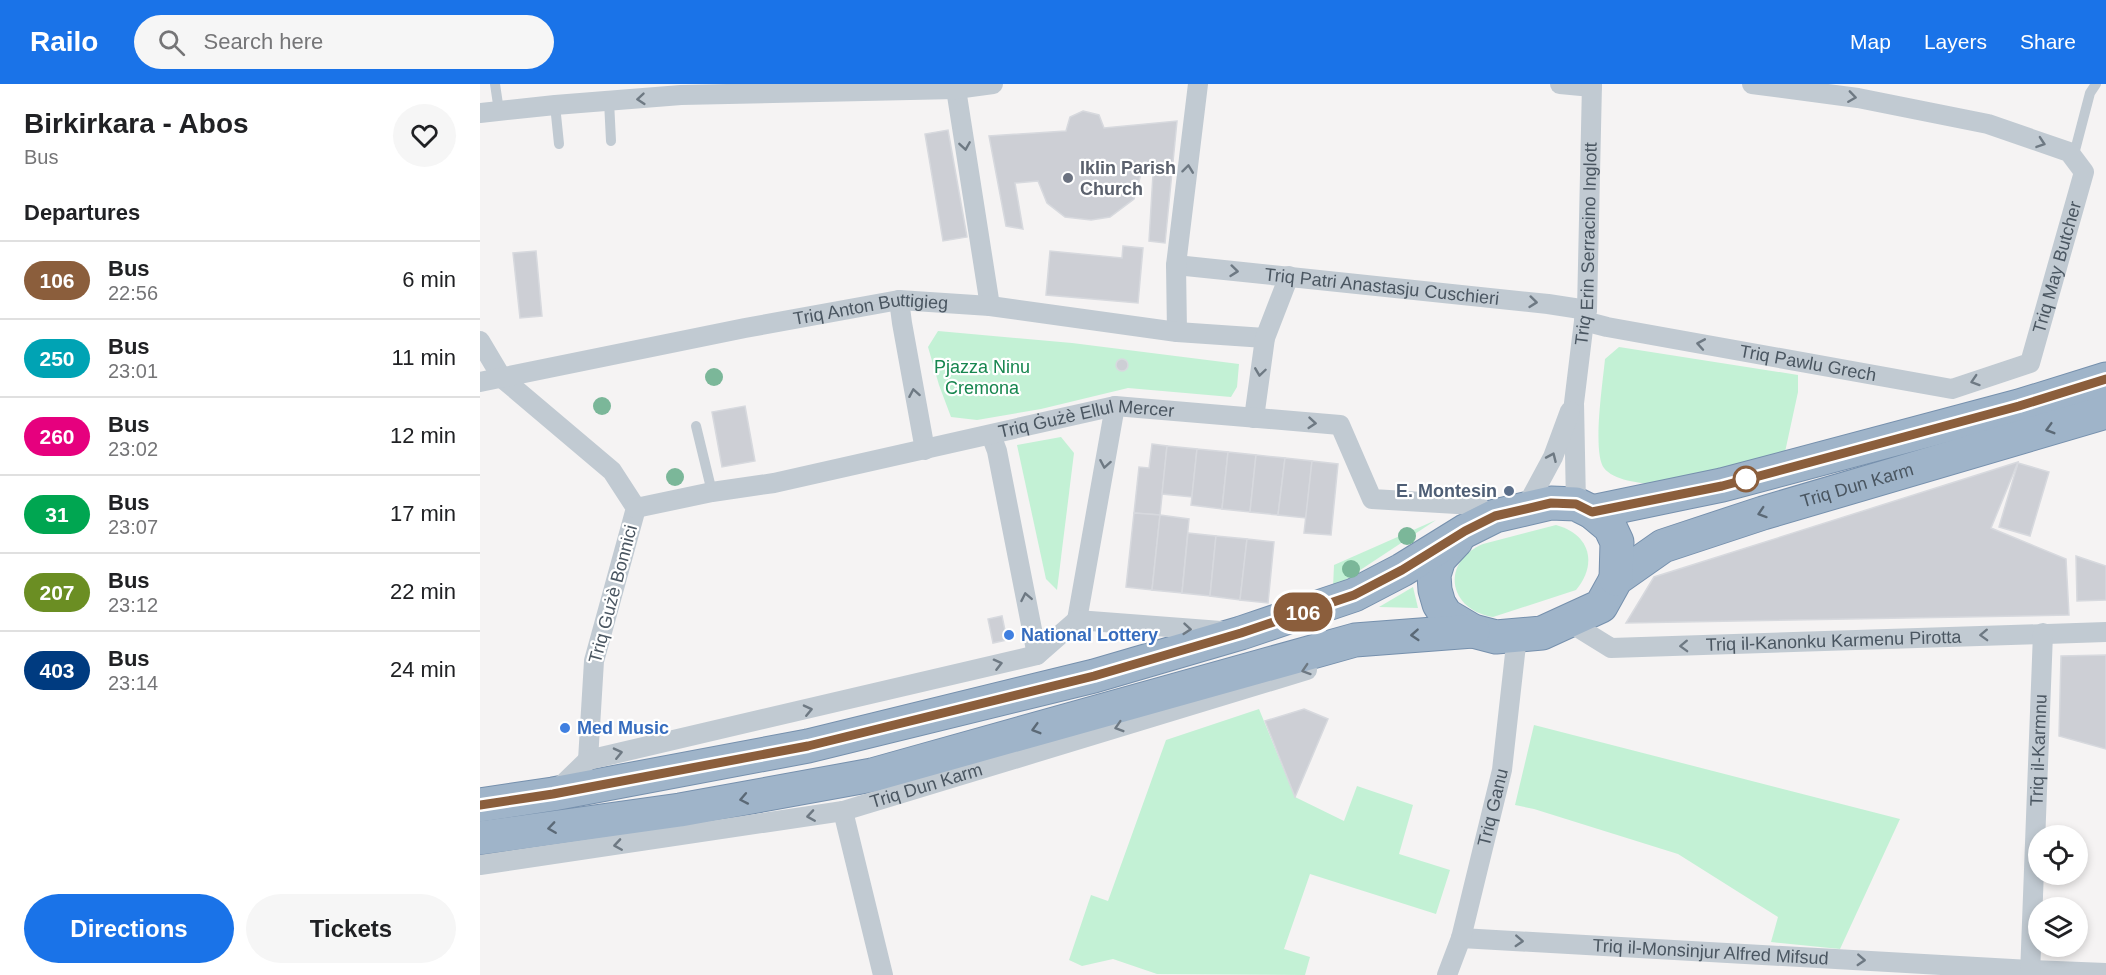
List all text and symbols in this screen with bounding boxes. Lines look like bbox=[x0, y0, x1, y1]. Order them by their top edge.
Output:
search box bbox=[134, 15, 554, 69]
text: Railo bbox=[30, 26, 98, 57]
icon: search bbox=[155, 26, 188, 59]
text: Search here bbox=[203, 29, 323, 54]
text: Map bbox=[1850, 30, 1891, 53]
text: Layers bbox=[1924, 30, 1987, 53]
text: Share bbox=[2020, 30, 2076, 53]
one-way arrow bbox=[1847, 90, 1857, 102]
one-way arrow bbox=[636, 92, 646, 105]
button: heart bbox=[393, 104, 456, 167]
text: Birkirkara - Abos bbox=[24, 108, 249, 139]
one-way arrow bbox=[2035, 135, 2046, 148]
one-way arrow bbox=[958, 141, 971, 151]
street label: Triq Erin Serracino Inglott bbox=[1571, 142, 1601, 346]
text: Bus bbox=[24, 146, 58, 168]
place label: Iklin Parish Church bbox=[1080, 158, 1176, 199]
one-way arrow bbox=[1181, 164, 1194, 174]
marker: Iklin Parish Church bbox=[1061, 171, 1075, 185]
street label: Triq May Butcher bbox=[2029, 199, 2085, 336]
text: Departures bbox=[24, 200, 140, 225]
text: Bus bbox=[108, 256, 150, 281]
one-way arrow bbox=[1230, 264, 1239, 277]
street label: Triq Patri Anastasju Cuschieri bbox=[1264, 264, 1500, 309]
text: 6 min bbox=[402, 267, 456, 292]
text: 106 bbox=[39, 269, 75, 292]
text: 22:56 bbox=[108, 282, 158, 304]
street label: Triq Anton Buttigieg bbox=[792, 290, 949, 329]
one-way arrow bbox=[1528, 296, 1537, 308]
text: Bus bbox=[108, 334, 150, 359]
one-way arrow bbox=[1696, 338, 1706, 351]
street label: Triq Pawlu Grech bbox=[1738, 341, 1878, 385]
text: 11 min bbox=[392, 345, 456, 370]
text: 250 bbox=[39, 347, 75, 370]
park label: Pjazza Ninu Cremona bbox=[934, 357, 1030, 398]
text: 23:01 bbox=[108, 360, 158, 382]
one-way arrow bbox=[1255, 368, 1267, 377]
one-way arrow bbox=[1970, 374, 1981, 387]
one-way arrow bbox=[909, 388, 921, 397]
street label: Triq Ġużè Ellul Mercer bbox=[997, 396, 1175, 442]
text: Bus bbox=[108, 412, 150, 437]
one-way arrow bbox=[1308, 416, 1317, 429]
one-way arrow bbox=[2045, 422, 2056, 434]
text: 12 min bbox=[390, 423, 456, 448]
text: 260 bbox=[39, 425, 75, 448]
text: 23:02 bbox=[108, 438, 158, 460]
one-way arrow bbox=[1545, 452, 1557, 463]
one-way arrow bbox=[1099, 459, 1112, 469]
street label: Triq Dun Karm bbox=[1798, 459, 1916, 511]
unlabelled marker bbox=[1733, 466, 1759, 492]
place label: E. Montesin bbox=[1396, 481, 1497, 501]
marker: E. Montesin bbox=[1502, 484, 1516, 498]
text: Bus bbox=[108, 490, 150, 515]
text: 17 min bbox=[390, 501, 456, 526]
text: 31 bbox=[45, 503, 69, 526]
one-way arrow bbox=[1757, 506, 1768, 518]
text: 23:07 bbox=[108, 516, 158, 538]
street label: Triq Gużè Bonnici bbox=[585, 523, 641, 665]
text: Bus bbox=[108, 568, 150, 593]
text: 22 min bbox=[390, 579, 456, 604]
text: 207 bbox=[39, 581, 75, 604]
one-way arrow bbox=[1020, 592, 1033, 602]
line badge: 106 bbox=[1268, 592, 1338, 632]
text: 23:12 bbox=[108, 594, 158, 616]
text: 106 bbox=[1285, 601, 1321, 624]
one-way arrow bbox=[1182, 622, 1191, 635]
place label: National Lottery bbox=[1021, 625, 1158, 645]
street label: Triq il-Kanonku Karmenu Pirotta bbox=[1705, 627, 1963, 655]
marker: National Lottery bbox=[1002, 628, 1016, 642]
one-way arrow bbox=[1410, 629, 1419, 642]
one-way arrow bbox=[1980, 629, 1989, 641]
one-way arrow bbox=[1680, 639, 1689, 652]
text: Bus bbox=[108, 646, 150, 671]
text: 24 min bbox=[390, 657, 456, 682]
text: 403 bbox=[39, 659, 75, 682]
one-way arrow bbox=[992, 659, 1002, 672]
one-way arrow bbox=[1301, 663, 1312, 675]
text: 23:14 bbox=[108, 672, 158, 694]
street label: Triq il-Karmnu bbox=[2026, 694, 2051, 807]
one-way arrow bbox=[803, 704, 813, 717]
place label: Med Music bbox=[577, 718, 669, 738]
one-way arrow bbox=[1114, 720, 1125, 732]
marker: Med Music bbox=[558, 721, 572, 735]
one-way arrow bbox=[1031, 722, 1042, 734]
one-way arrow bbox=[613, 748, 623, 761]
street label: Triq Dun Karm bbox=[868, 759, 985, 812]
street label: Triq Ganu bbox=[1474, 766, 1512, 848]
one-way arrow bbox=[740, 792, 749, 804]
one-way arrow bbox=[806, 809, 816, 821]
one-way arrow bbox=[547, 821, 556, 833]
map controls bbox=[2028, 825, 2088, 957]
button: locate bbox=[2028, 825, 2088, 885]
one-way arrow bbox=[613, 838, 623, 850]
button: Directions bbox=[24, 894, 234, 963]
button: Tickets bbox=[246, 894, 456, 963]
button: layers bbox=[2028, 897, 2088, 957]
one-way arrow bbox=[1515, 934, 1524, 947]
street label: Triq il-Monsinjur Alfred Mifsud bbox=[1592, 935, 1829, 969]
one-way arrow bbox=[1856, 954, 1865, 967]

